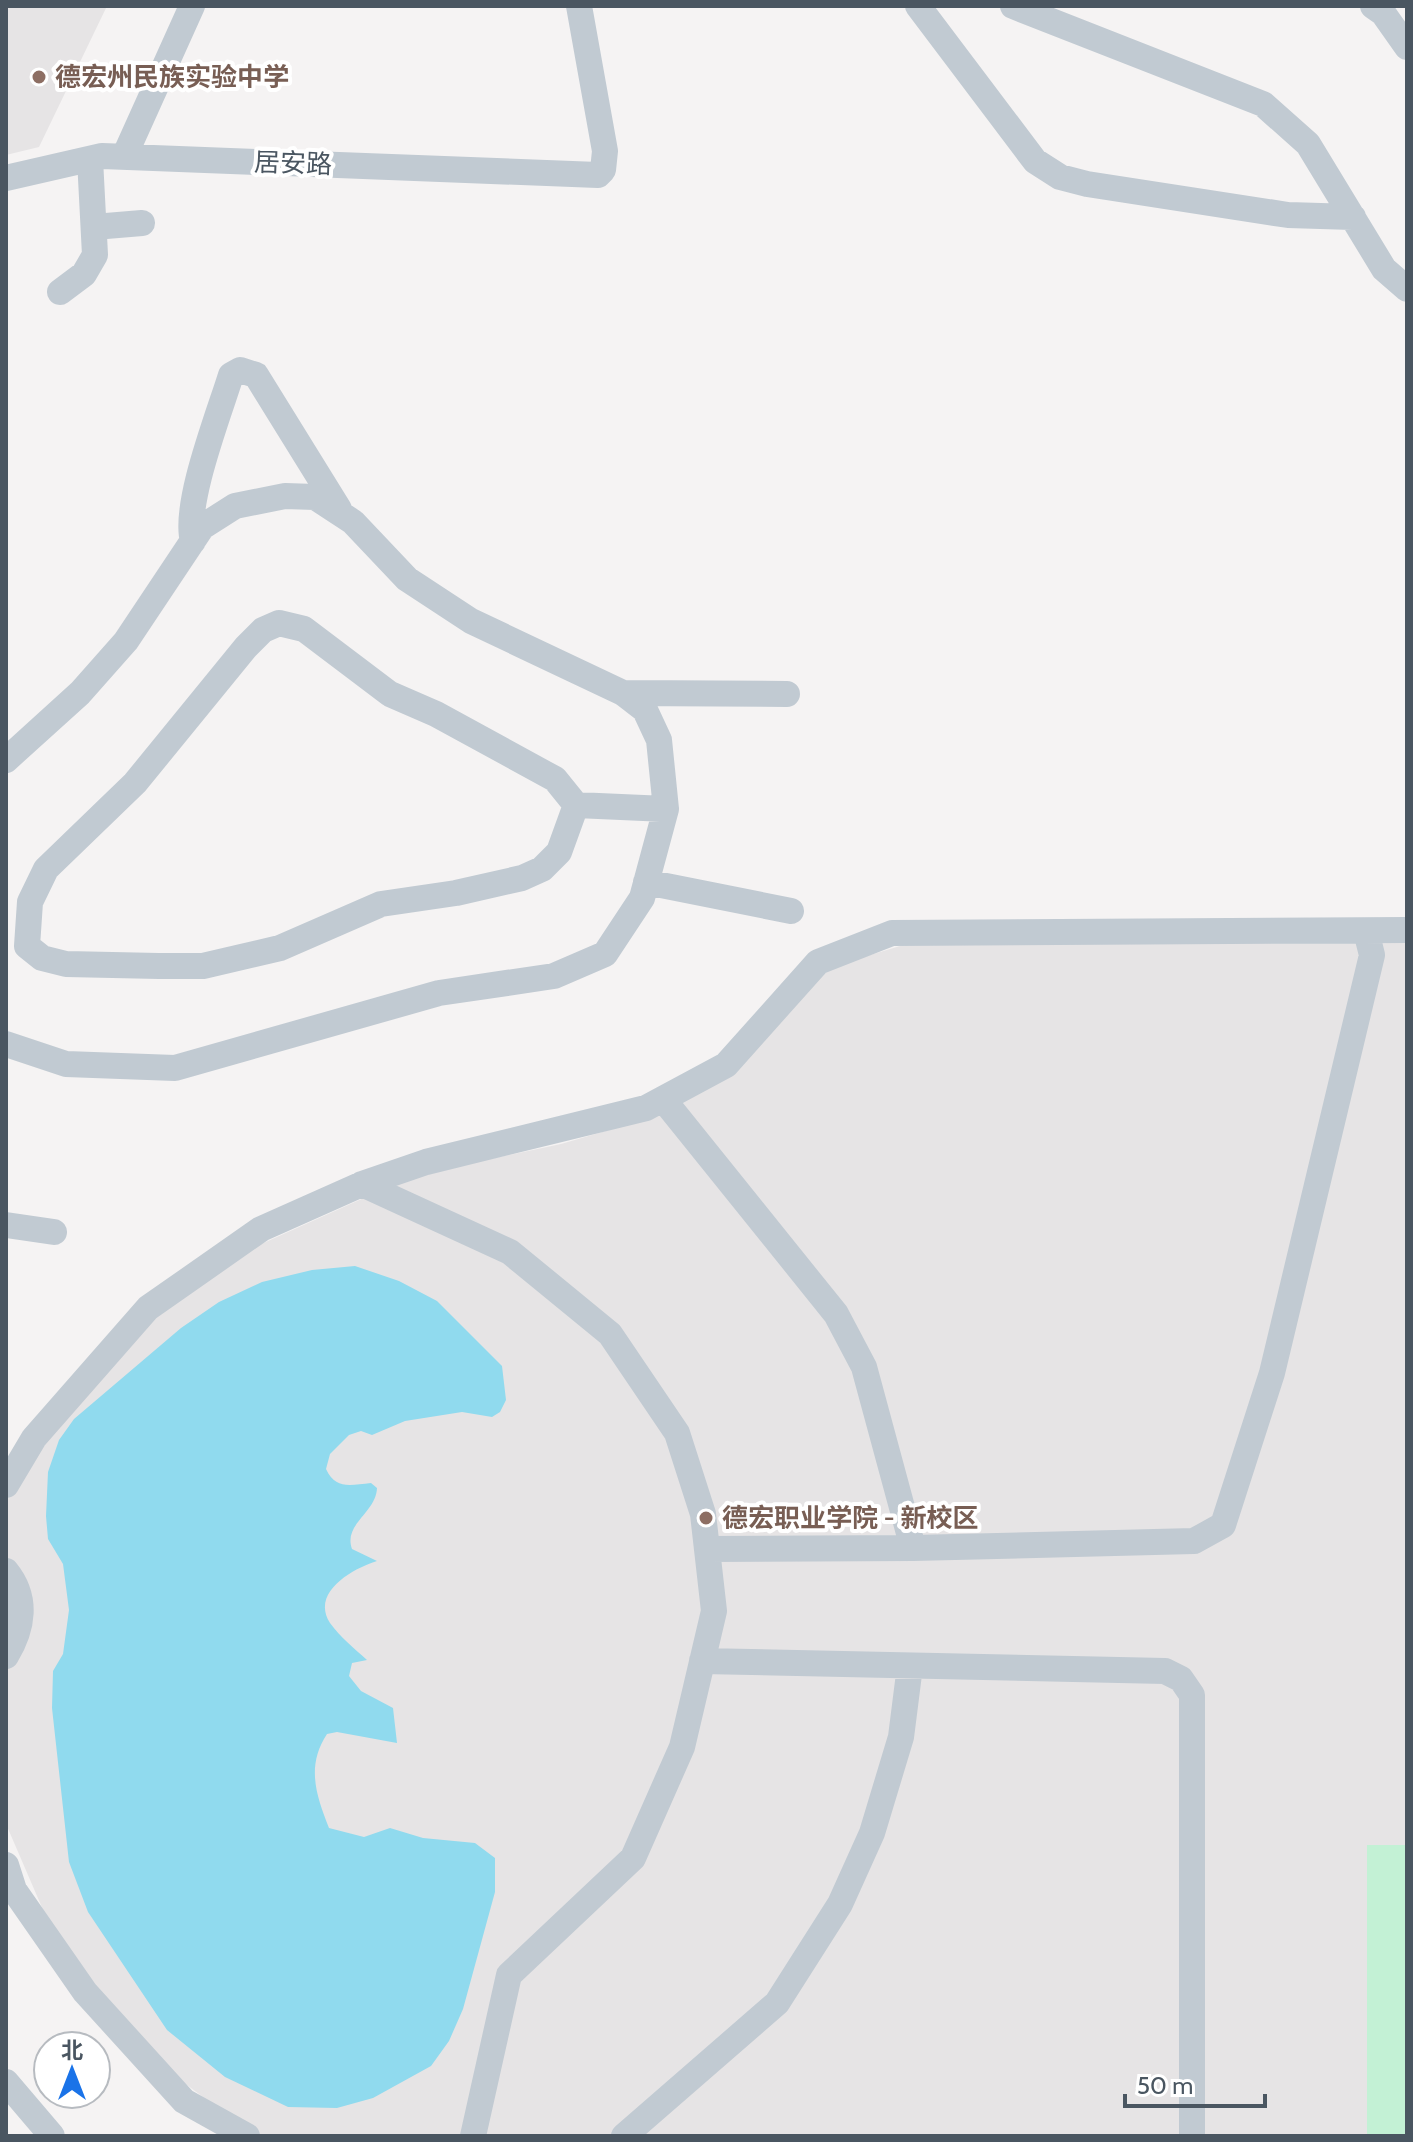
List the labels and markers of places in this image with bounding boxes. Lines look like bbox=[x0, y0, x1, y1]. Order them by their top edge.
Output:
place label: 德宏州民族实验中学 bbox=[55, 61, 289, 93]
marker: 德宏州民族实验中学 bbox=[30, 68, 48, 86]
place label: 德宏职业学院 - 新校区 bbox=[722, 1502, 979, 1534]
marker: 德宏职业学院 - 新校区 bbox=[697, 1509, 715, 1527]

